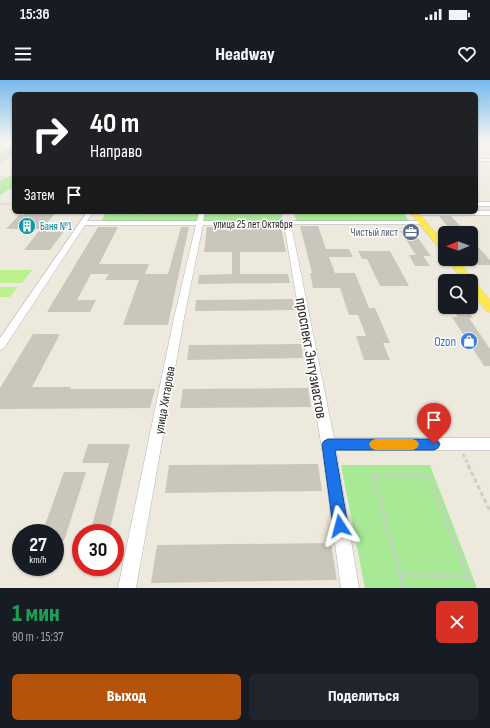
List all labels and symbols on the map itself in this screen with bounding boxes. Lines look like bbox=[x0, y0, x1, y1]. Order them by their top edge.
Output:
building icon: Баня №1 bbox=[17, 216, 37, 236]
street label: улица 25 лет Октября bbox=[213, 218, 293, 231]
place label: Баня №1 bbox=[40, 220, 72, 233]
office icon: Чистый лист bbox=[401, 222, 421, 242]
place label: Чистый лист bbox=[350, 226, 398, 239]
north arrow bbox=[438, 226, 478, 266]
street label: проспект Энтузиастов bbox=[291, 296, 330, 420]
shop icon: Ozon bbox=[459, 331, 479, 351]
place label: Ozon bbox=[434, 334, 456, 350]
street label: улица Хитарова bbox=[151, 365, 179, 435]
pin bbox=[417, 403, 451, 444]
position arrow bbox=[319, 505, 361, 547]
speed limit sign: 30 bbox=[72, 524, 124, 576]

